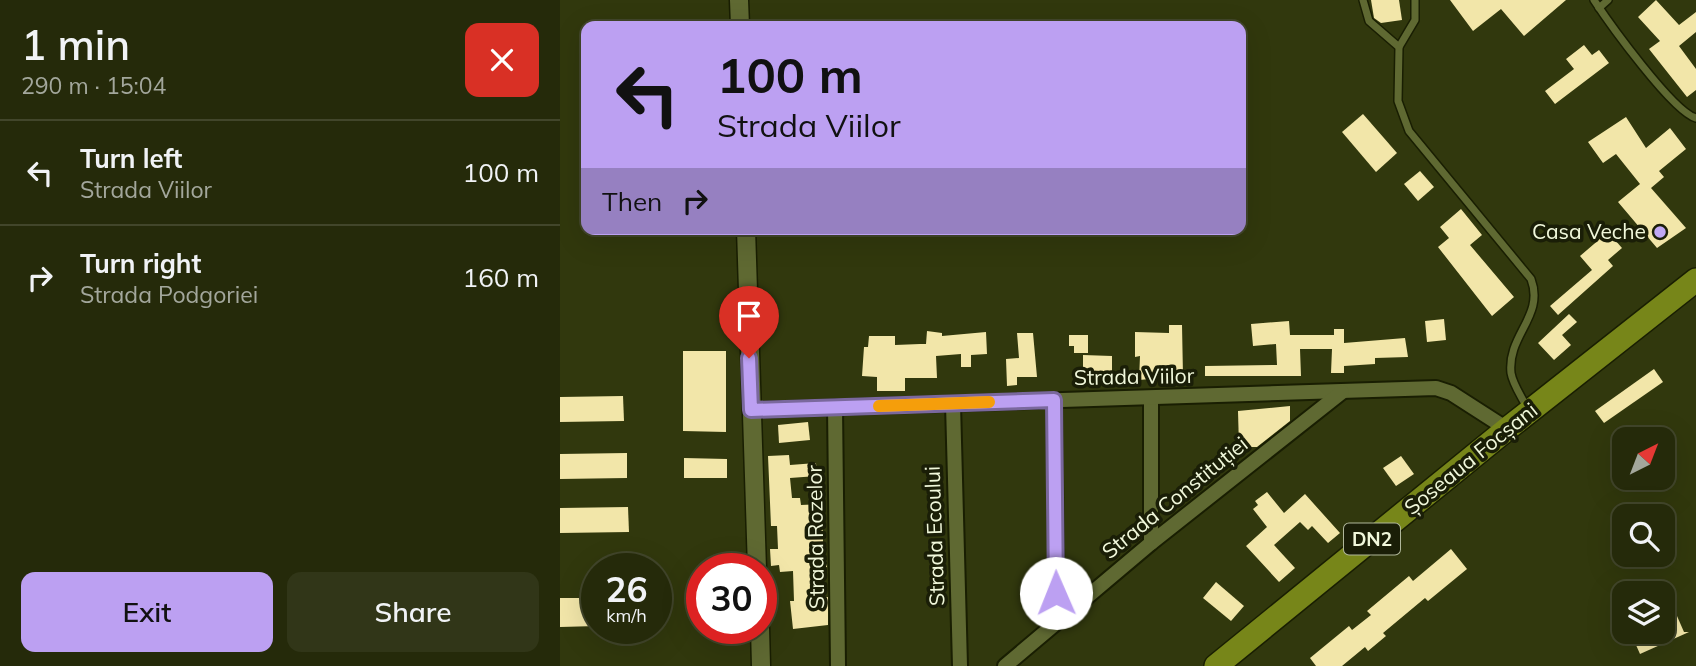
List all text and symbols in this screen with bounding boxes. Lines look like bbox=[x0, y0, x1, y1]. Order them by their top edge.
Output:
text: 1 min bbox=[21, 18, 130, 71]
button: close bbox=[465, 23, 539, 97]
text: 100 m bbox=[717, 44, 863, 105]
icon: left bbox=[602, 49, 693, 140]
text: 290 m · 15:04 bbox=[21, 71, 166, 100]
text: Strada Viilor bbox=[717, 105, 901, 145]
text: Turn left bbox=[80, 142, 182, 175]
icon: left bbox=[21, 154, 59, 192]
text: 100 m bbox=[463, 156, 539, 189]
text: Strada Viilor bbox=[80, 175, 212, 204]
icon: right bbox=[676, 182, 714, 220]
text: Then bbox=[602, 185, 662, 218]
place label: Casa Veche bbox=[1532, 218, 1646, 244]
marker: Casa Veche bbox=[1652, 224, 1668, 240]
text: Turn right bbox=[80, 247, 201, 280]
icon: right bbox=[21, 259, 59, 297]
text: 160 m bbox=[463, 261, 539, 294]
text: Strada Podgoriei bbox=[80, 280, 258, 309]
pin bbox=[719, 286, 779, 358]
icon: arrive bbox=[730, 297, 768, 335]
street label: Strada Viilor bbox=[1074, 362, 1195, 390]
street label: Șoseaua Focșani bbox=[1399, 397, 1543, 521]
north arrow bbox=[1612, 427, 1675, 490]
map controls bbox=[1612, 427, 1675, 644]
street label: Strada Constituției bbox=[1096, 430, 1253, 565]
street label: Strada Rozelor bbox=[801, 464, 829, 609]
street label: Strada Ecoului bbox=[919, 466, 949, 606]
button: search bbox=[1612, 504, 1675, 567]
road number: DN2 bbox=[1344, 524, 1400, 554]
speed limit sign: 30 bbox=[686, 553, 777, 644]
position arrow bbox=[1019, 556, 1093, 630]
text: 26 bbox=[605, 567, 648, 611]
button: Exit bbox=[21, 572, 273, 652]
button: Share bbox=[287, 572, 539, 652]
button: layers bbox=[1612, 581, 1675, 644]
text: km/h bbox=[606, 604, 647, 627]

